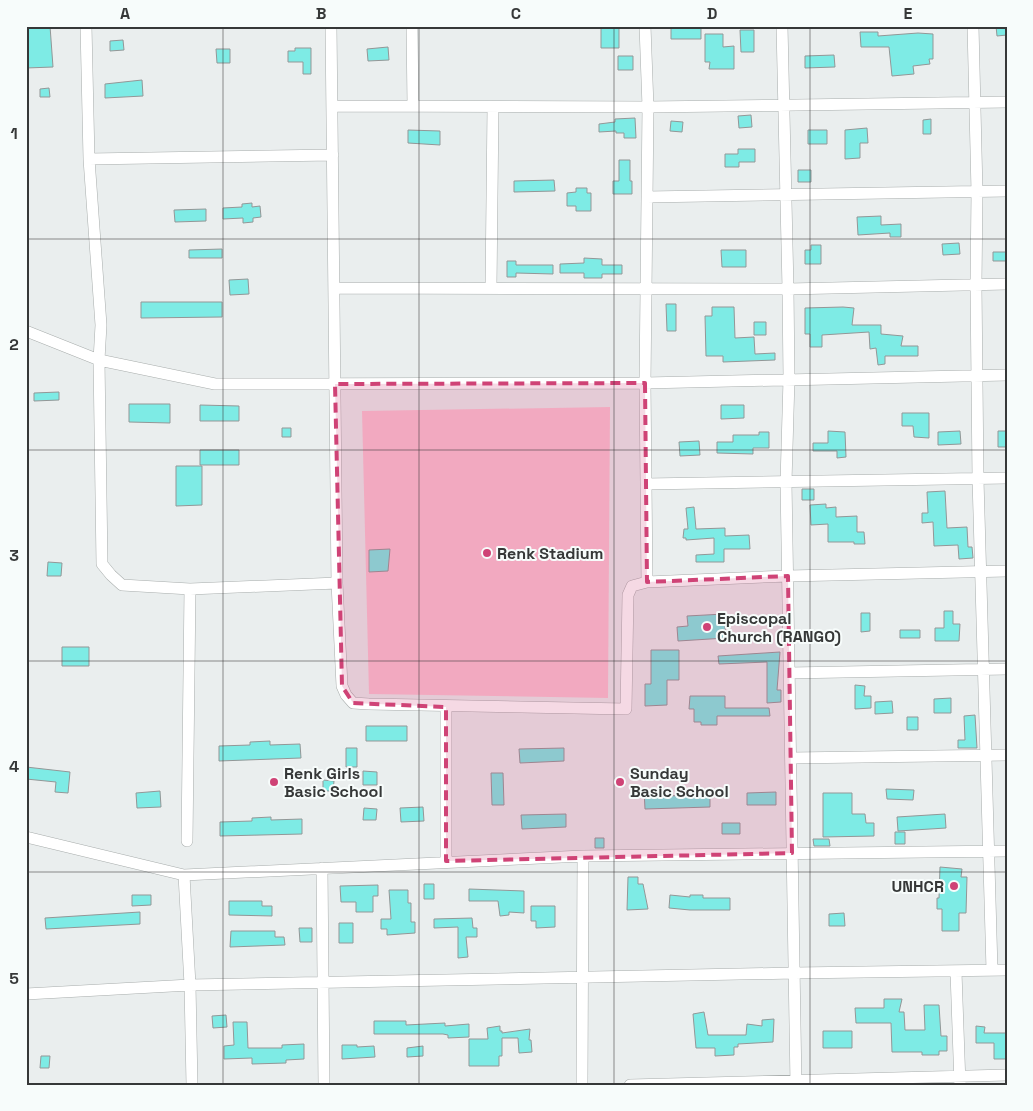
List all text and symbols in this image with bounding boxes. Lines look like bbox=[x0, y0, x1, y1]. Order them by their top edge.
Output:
text: A bbox=[120, 3, 130, 24]
text: B bbox=[316, 3, 326, 24]
text: C bbox=[511, 3, 521, 24]
text: D bbox=[707, 3, 717, 24]
text: E bbox=[904, 3, 913, 24]
text: 1 bbox=[10, 123, 18, 144]
text: 2 bbox=[9, 334, 19, 355]
place label: Renk Stadium bbox=[497, 543, 603, 564]
text: 3 bbox=[9, 545, 19, 566]
marker: Renk Stadium bbox=[481, 547, 493, 559]
place label: Episcopal Church (RANGO) bbox=[717, 608, 841, 647]
marker: Episcopal Church (RANGO) bbox=[701, 621, 713, 633]
text: 4 bbox=[9, 756, 19, 777]
place label: Renk Girls Basic School bbox=[284, 763, 383, 802]
place label: Sunday Basic School bbox=[630, 763, 729, 802]
marker: Renk Girls Basic School bbox=[268, 776, 280, 788]
marker: Sunday Basic School bbox=[614, 776, 626, 788]
place label: UNHCR bbox=[892, 876, 944, 897]
marker: UNHCR bbox=[948, 880, 960, 892]
text: 5 bbox=[9, 968, 19, 989]

